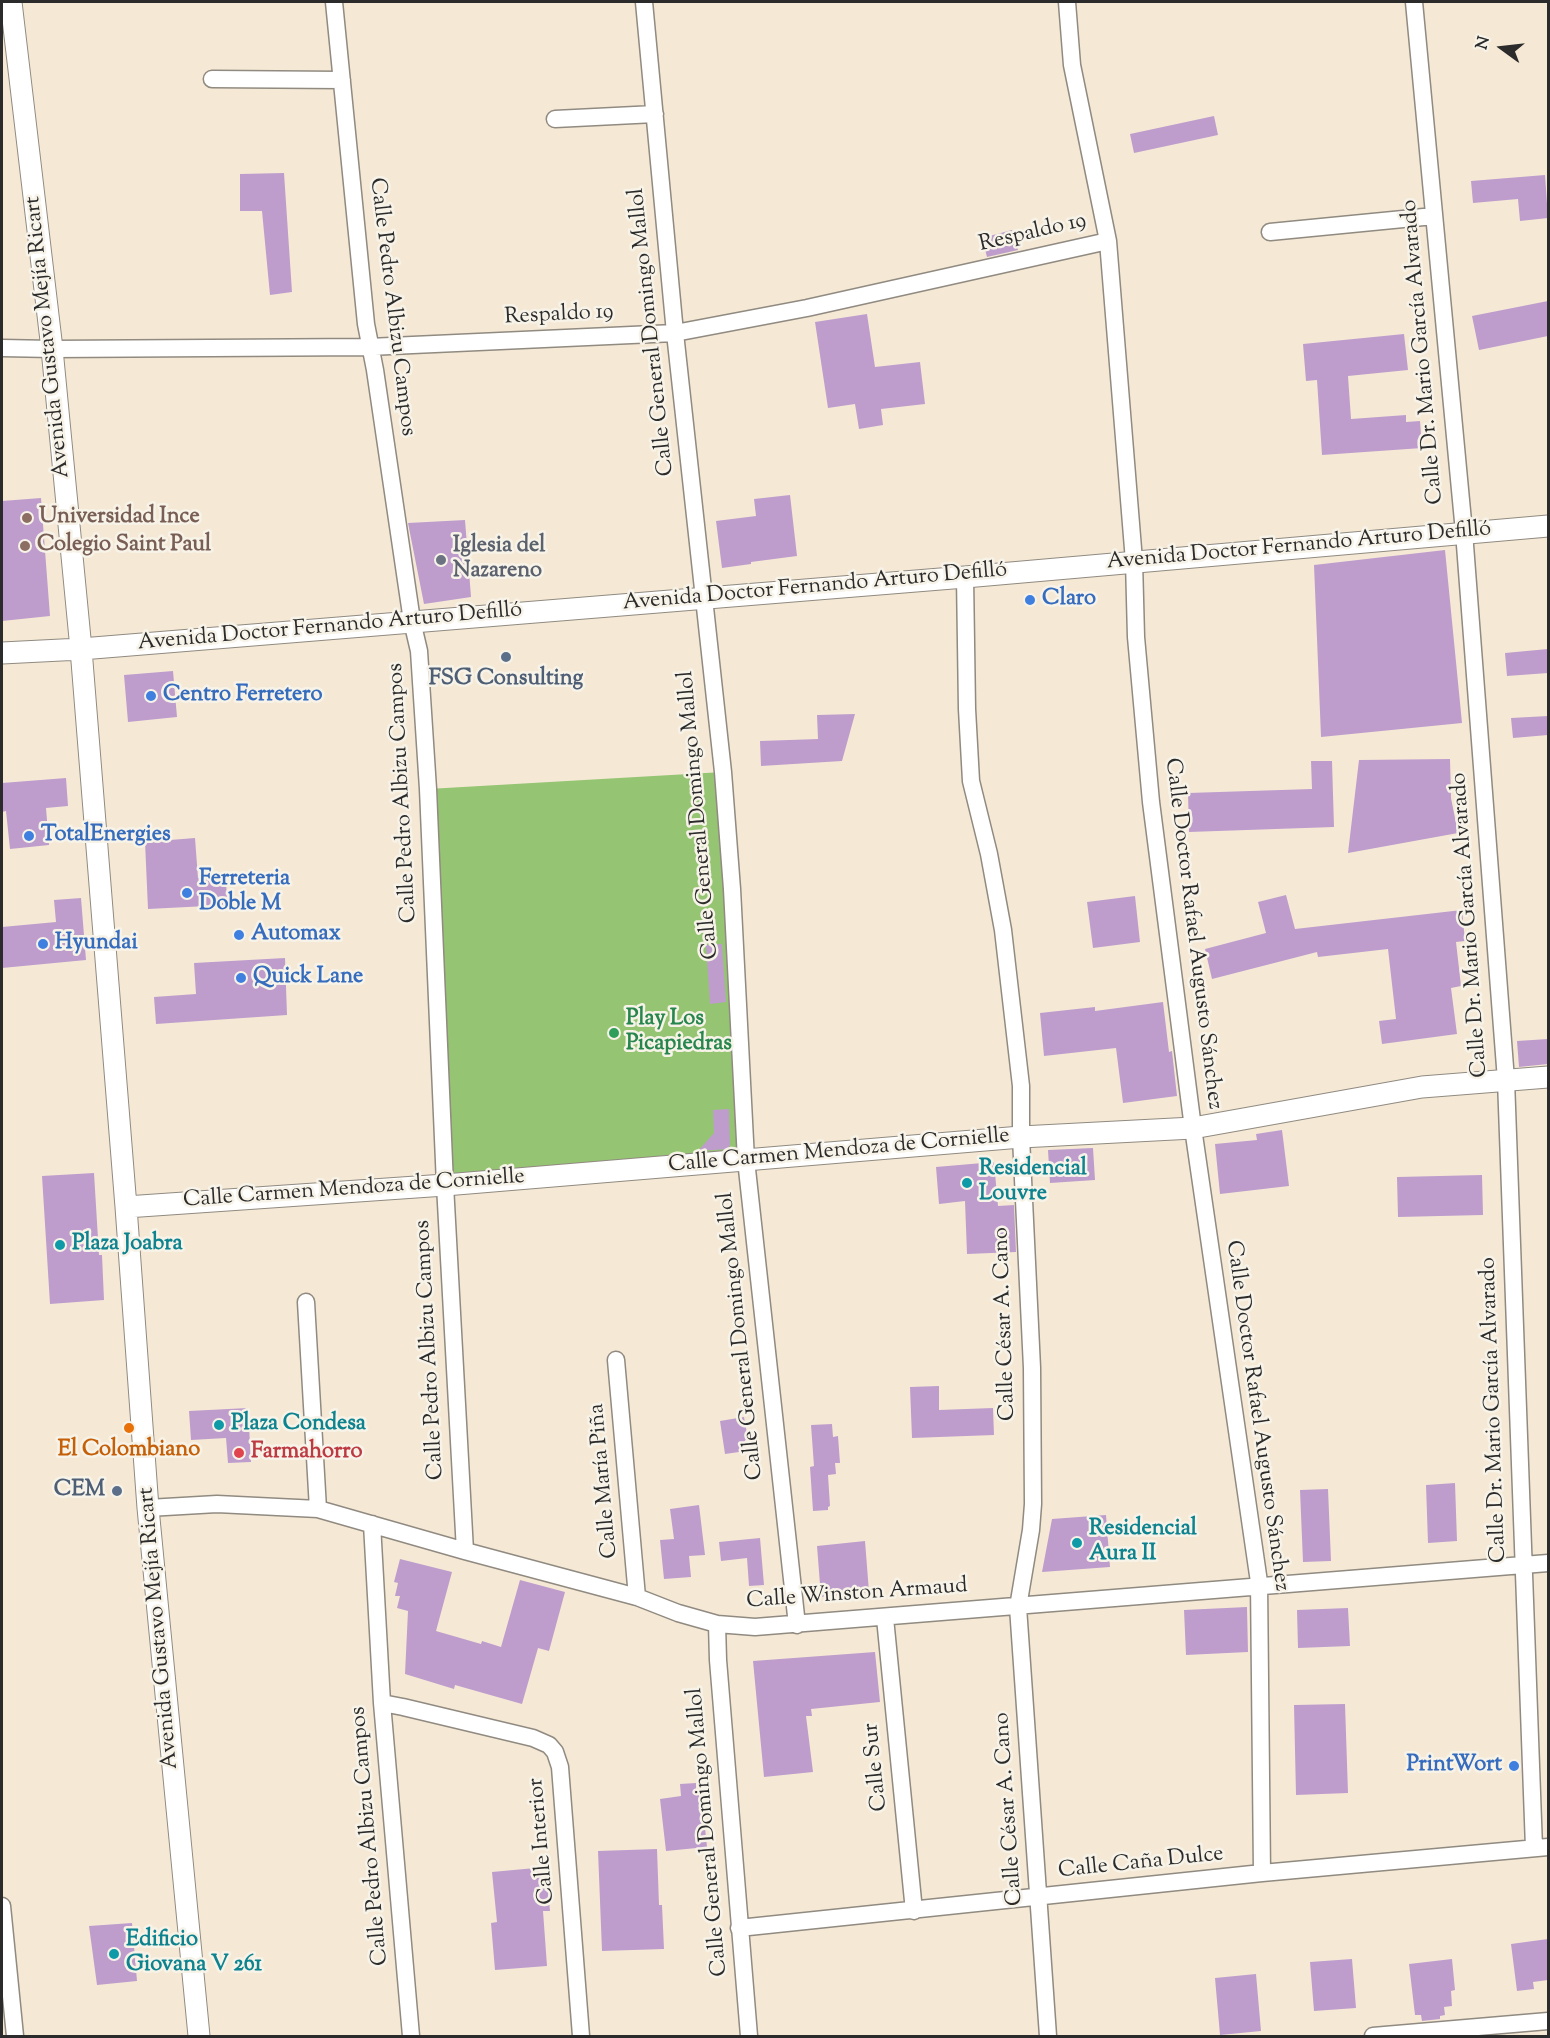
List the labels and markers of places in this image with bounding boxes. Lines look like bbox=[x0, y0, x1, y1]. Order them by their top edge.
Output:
place label: Universidad Ince bbox=[39, 505, 200, 531]
marker: Universidad Ince bbox=[20, 511, 34, 525]
place label: Colegio Saint Paul bbox=[37, 533, 211, 559]
place label: Iglesia del Nazareno bbox=[453, 534, 545, 586]
marker: Colegio Saint Paul bbox=[18, 539, 32, 553]
marker: Iglesia del Nazareno bbox=[434, 553, 448, 567]
place label: Claro bbox=[1042, 587, 1096, 613]
marker: Claro bbox=[1023, 593, 1037, 607]
marker: FSG Consulting bbox=[499, 650, 513, 664]
place label: FSG Consulting bbox=[429, 667, 583, 693]
place label: Centro Ferretero bbox=[163, 683, 322, 709]
marker: Centro Ferretero bbox=[144, 689, 158, 703]
place label: TotalEnergies bbox=[41, 823, 171, 849]
marker: TotalEnergies bbox=[22, 829, 36, 843]
place label: Ferreteria Doble M bbox=[199, 867, 290, 918]
marker: Ferreteria Doble M bbox=[180, 886, 194, 900]
place label: Automax bbox=[251, 922, 341, 948]
marker: Automax bbox=[232, 928, 246, 942]
place label: Hyundai bbox=[55, 931, 138, 957]
marker: Hyundai bbox=[36, 937, 50, 951]
place label: Quick Lane bbox=[253, 965, 363, 991]
marker: Quick Lane bbox=[234, 971, 248, 985]
place label: Play Los Picapiedras bbox=[626, 1007, 732, 1058]
marker: Play Los Picapiedras bbox=[607, 1026, 621, 1040]
place label: Residencial Louvre bbox=[979, 1157, 1087, 1208]
marker: Residencial Louvre bbox=[960, 1176, 974, 1190]
place label: Plaza Joabra bbox=[72, 1232, 183, 1258]
marker: Plaza Joabra bbox=[53, 1238, 67, 1252]
place label: Plaza Condesa bbox=[231, 1412, 366, 1438]
marker: Plaza Condesa bbox=[212, 1418, 226, 1432]
marker: El Colombiano bbox=[122, 1421, 136, 1435]
place label: El Colombiano bbox=[58, 1438, 200, 1464]
place label: Farmahorro bbox=[251, 1440, 363, 1466]
marker: Farmahorro bbox=[232, 1446, 246, 1460]
place label: CEM bbox=[54, 1478, 105, 1504]
marker: CEM bbox=[110, 1484, 124, 1498]
place label: Residencial Aura II bbox=[1089, 1517, 1197, 1568]
marker: Residencial Aura II bbox=[1070, 1536, 1084, 1550]
place label: PrintWort bbox=[1407, 1753, 1502, 1779]
marker: PrintWort bbox=[1507, 1759, 1521, 1773]
place label: Edificio Giovana V 261 bbox=[126, 1928, 262, 1980]
marker: Edificio Giovana V 261 bbox=[107, 1947, 121, 1961]

